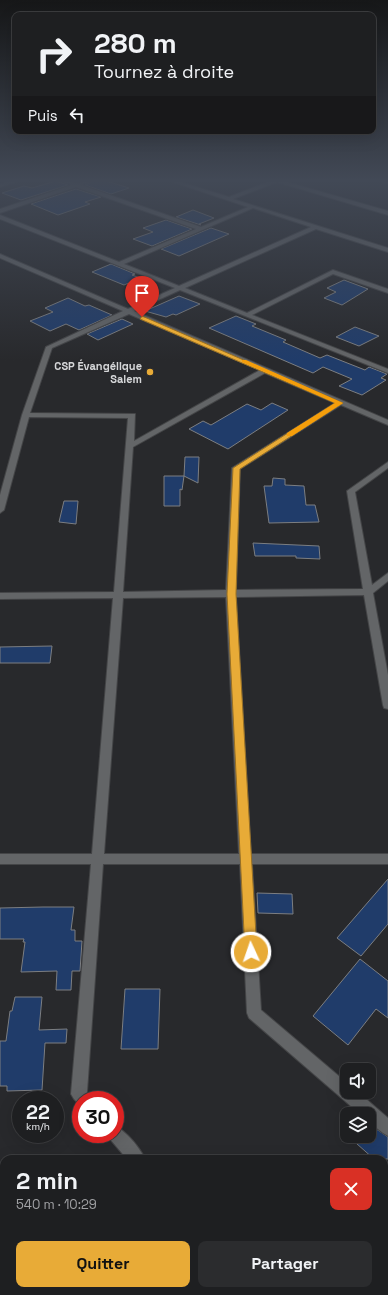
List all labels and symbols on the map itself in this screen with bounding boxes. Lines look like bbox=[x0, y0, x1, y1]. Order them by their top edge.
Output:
pin bbox=[125, 276, 159, 317]
place label: CSP Évangélique Salem bbox=[54, 359, 142, 386]
marker: CSP Évangélique Salem bbox=[145, 367, 155, 377]
position arrow bbox=[230, 931, 272, 973]
speed limit sign: 30 bbox=[72, 1091, 124, 1143]

